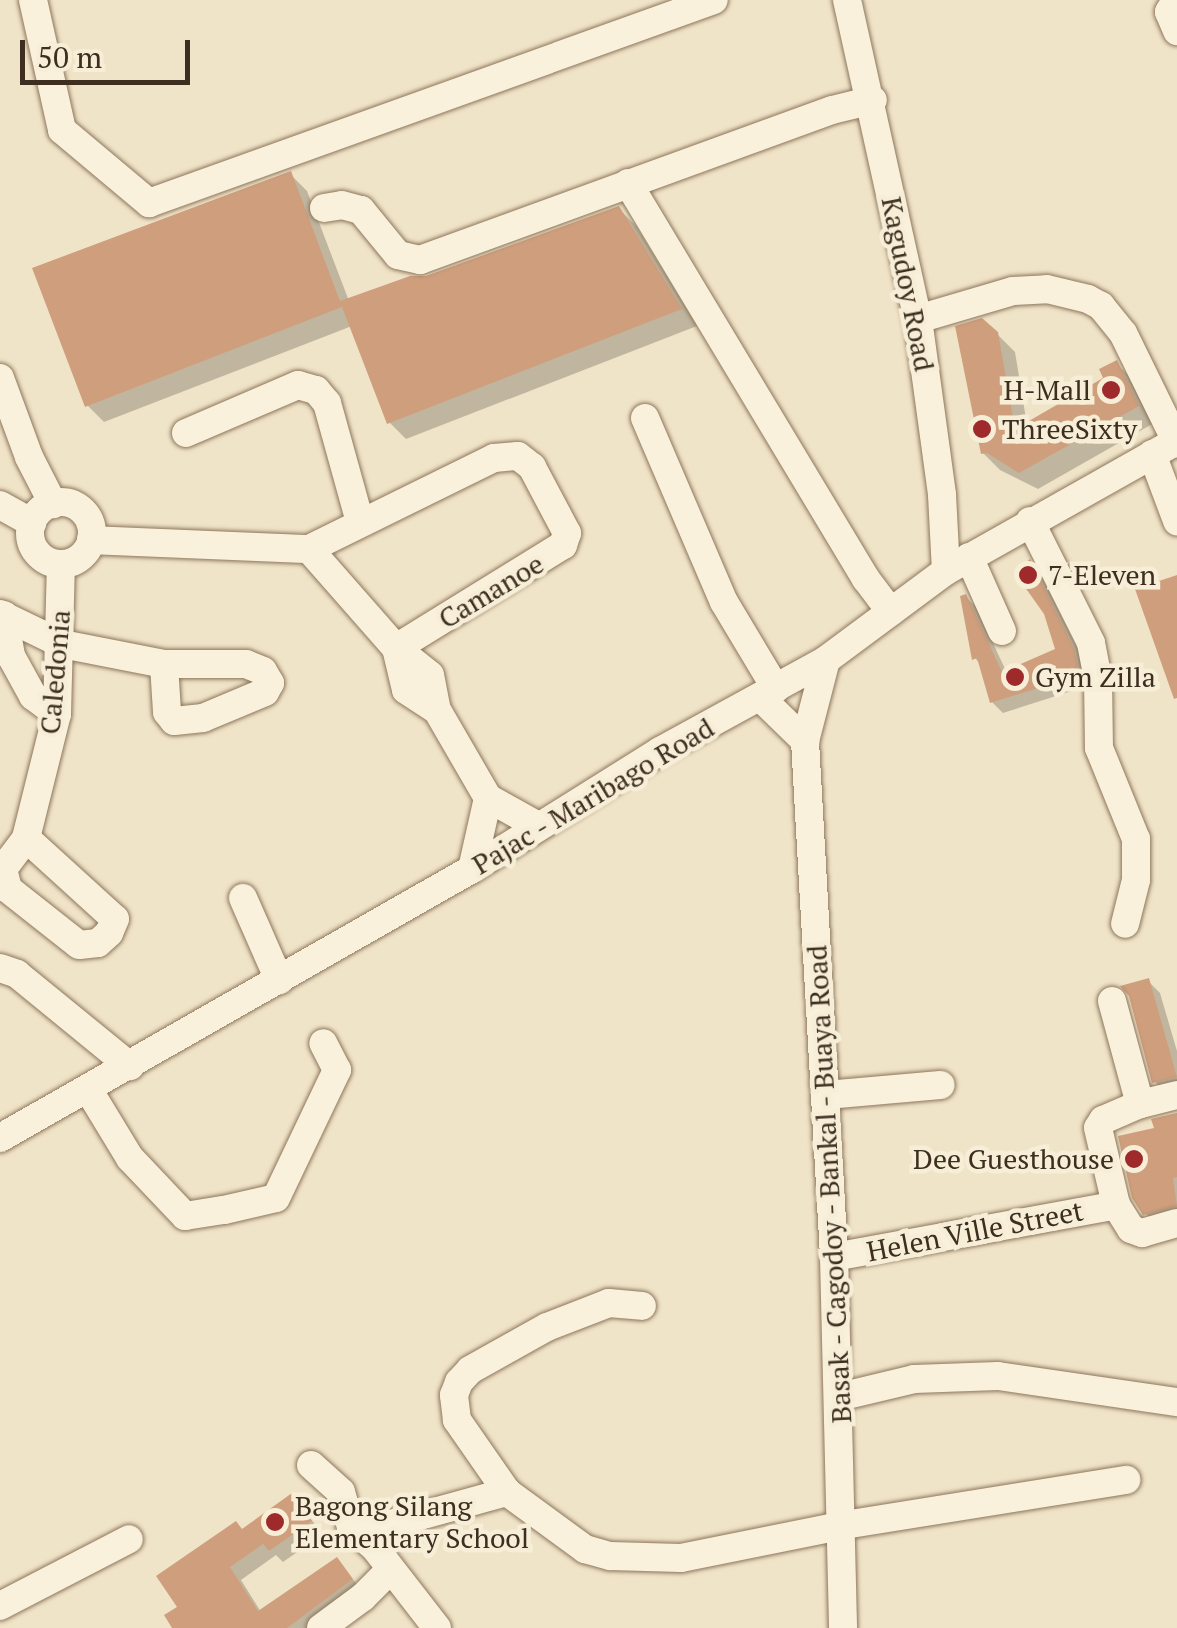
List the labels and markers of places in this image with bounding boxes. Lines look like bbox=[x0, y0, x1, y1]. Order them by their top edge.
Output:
place label: H-Mall bbox=[1003, 373, 1091, 407]
marker: H-Mall bbox=[1100, 379, 1122, 401]
place label: ThreeSixty bbox=[1002, 412, 1137, 446]
marker: ThreeSixty bbox=[971, 418, 993, 440]
place label: 7-Eleven bbox=[1048, 558, 1156, 592]
marker: 7-Eleven bbox=[1017, 564, 1039, 586]
place label: Gym Zilla bbox=[1035, 660, 1156, 694]
marker: Gym Zilla bbox=[1004, 666, 1026, 688]
place label: Dee Guesthouse bbox=[913, 1142, 1114, 1176]
marker: Dee Guesthouse bbox=[1123, 1148, 1145, 1170]
place label: Bagong Silang Elementary School bbox=[295, 1489, 529, 1555]
marker: Bagong Silang Elementary School bbox=[264, 1511, 286, 1533]

